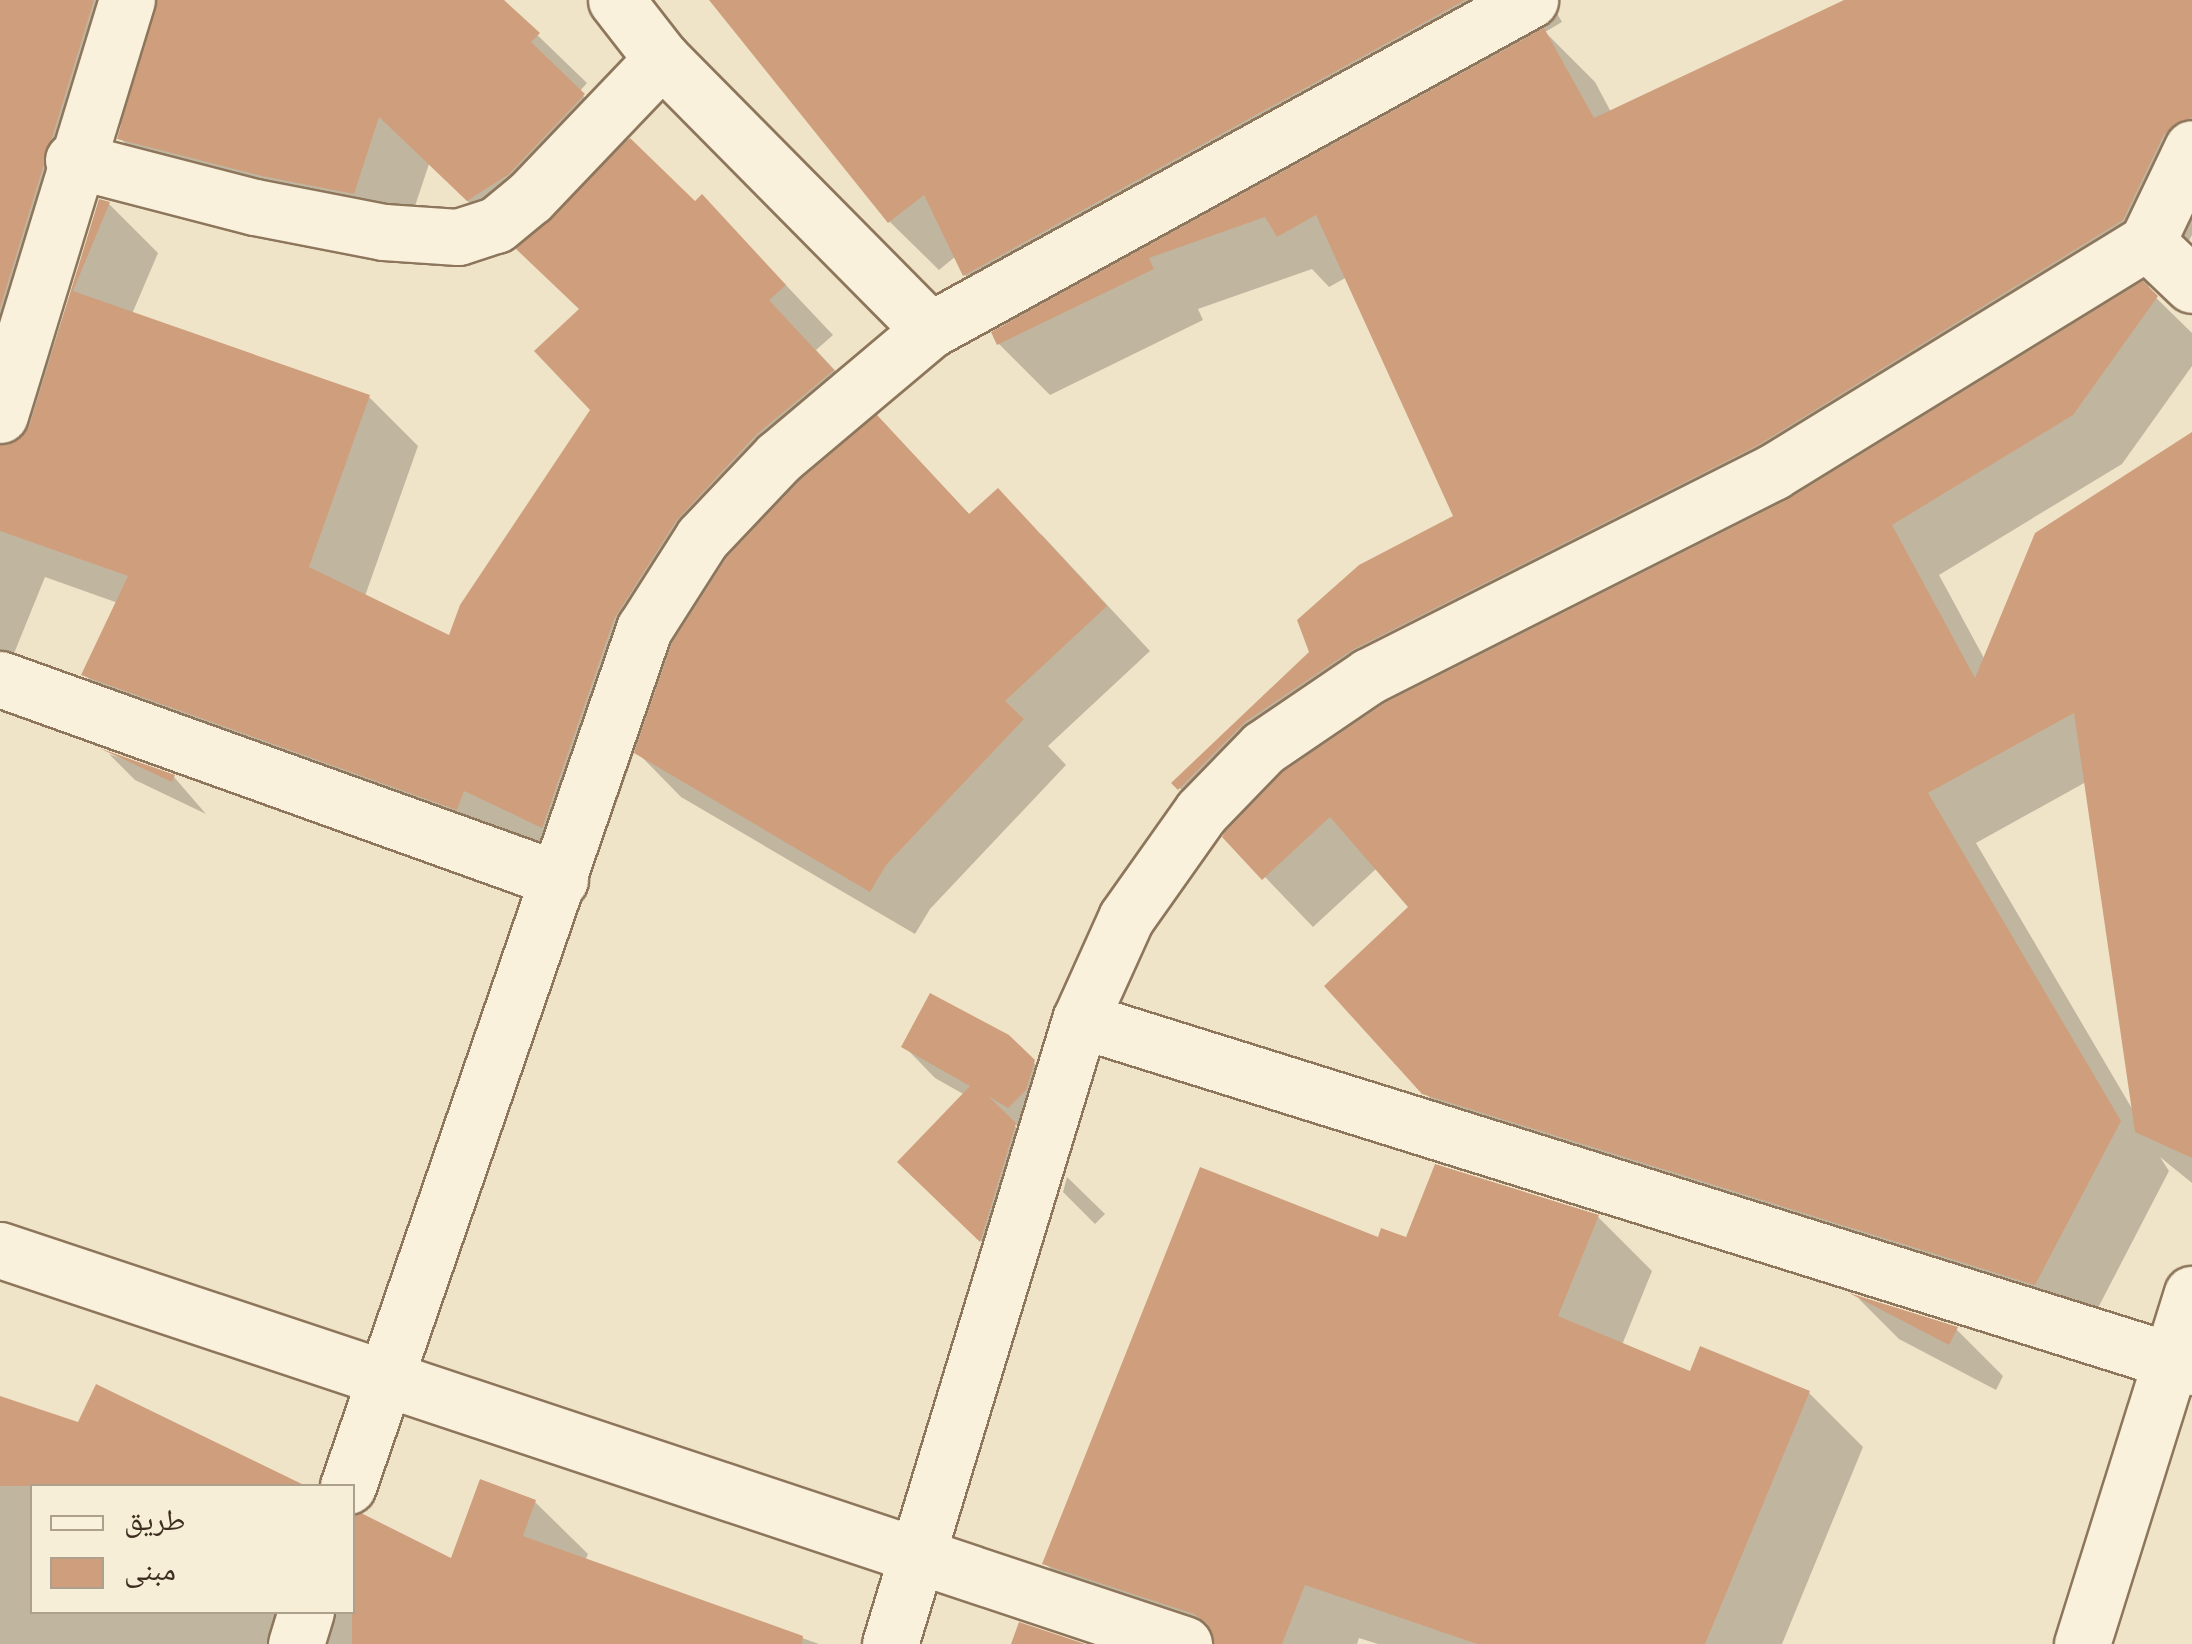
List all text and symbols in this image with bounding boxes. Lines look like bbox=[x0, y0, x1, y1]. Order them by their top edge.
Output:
legend bbox=[30, 1484, 355, 1614]
text: طريق bbox=[124, 1500, 185, 1538]
text: مبنى bbox=[124, 1550, 176, 1588]

